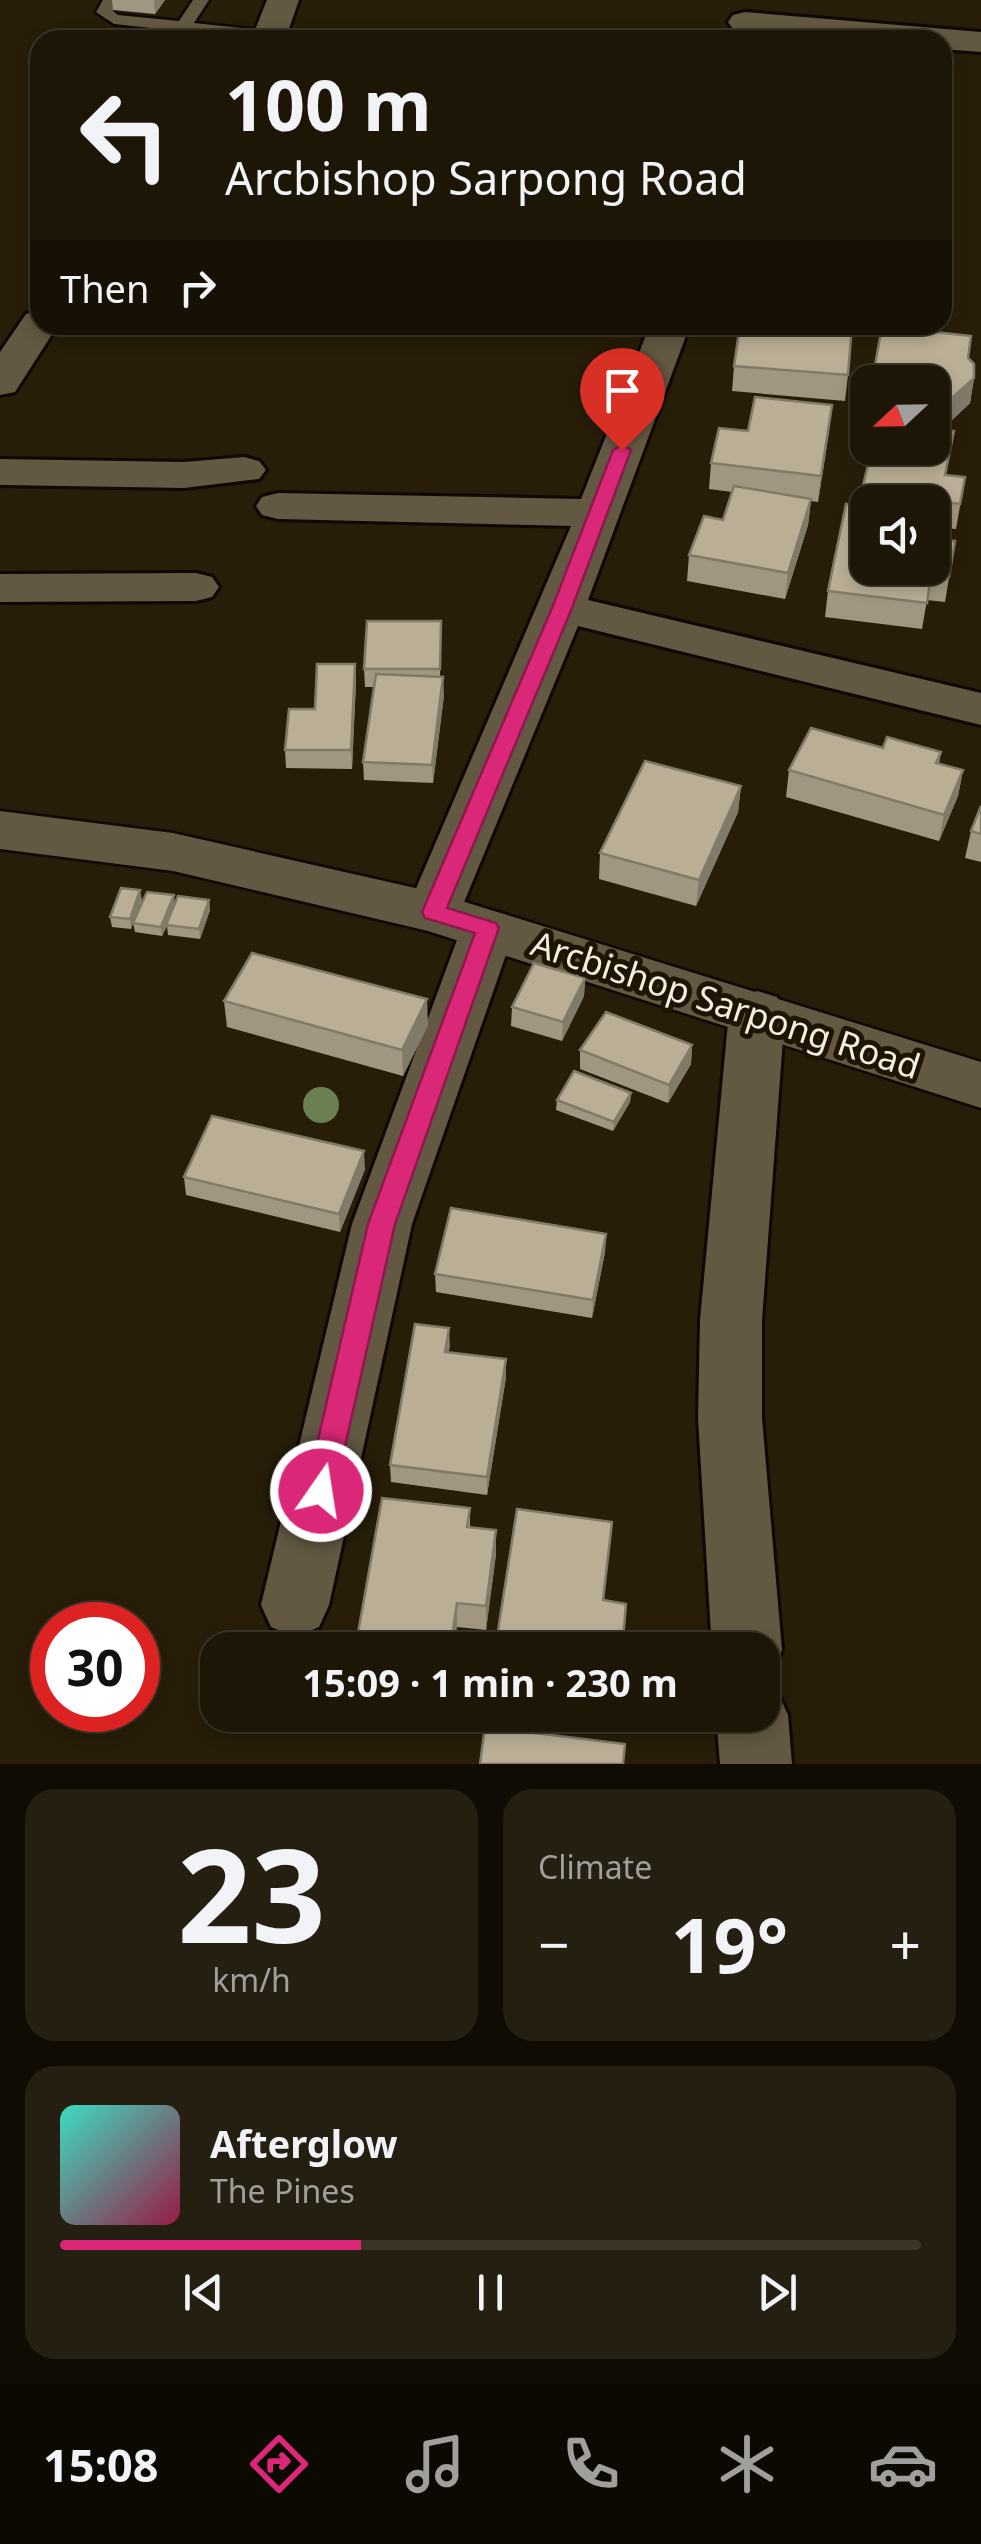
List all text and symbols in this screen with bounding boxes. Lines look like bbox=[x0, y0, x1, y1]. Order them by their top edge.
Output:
text: 100 m bbox=[225, 56, 432, 152]
icon: left bbox=[60, 70, 190, 200]
text: Arcbishop Sarpong Road bbox=[225, 147, 747, 208]
icon: right bbox=[170, 260, 225, 315]
text: Then bbox=[60, 262, 150, 314]
pin bbox=[580, 348, 665, 451]
icon: arrive bbox=[595, 363, 650, 418]
north arrow bbox=[850, 365, 950, 465]
map controls bbox=[850, 365, 950, 585]
button: sound bbox=[850, 485, 950, 585]
street label: Arcbishop Sarpong Road bbox=[526, 919, 926, 1089]
position arrow bbox=[269, 1439, 373, 1543]
speed limit sign: 30 bbox=[30, 1602, 160, 1732]
text: 15:09 · 1 min · 230 m bbox=[302, 1656, 678, 1708]
text: 23 bbox=[177, 1804, 326, 1981]
text: Climate bbox=[538, 1845, 652, 1888]
text: 19° bbox=[671, 1893, 788, 1995]
text: − bbox=[538, 1906, 569, 1981]
text: + bbox=[890, 1906, 921, 1981]
text: km/h bbox=[212, 1958, 291, 2001]
text: Afterglow bbox=[210, 2117, 398, 2169]
text: The Pines bbox=[210, 2169, 355, 2212]
icon: previous bbox=[176, 2265, 231, 2320]
icon: pause bbox=[463, 2265, 518, 2320]
icon: next bbox=[750, 2265, 805, 2320]
icon: directions bbox=[244, 2429, 314, 2499]
icon: music bbox=[400, 2429, 470, 2499]
icon: phone bbox=[556, 2429, 626, 2499]
icon: climate bbox=[712, 2429, 782, 2499]
icon: car bbox=[868, 2429, 938, 2499]
text: 15:08 bbox=[43, 2434, 159, 2495]

